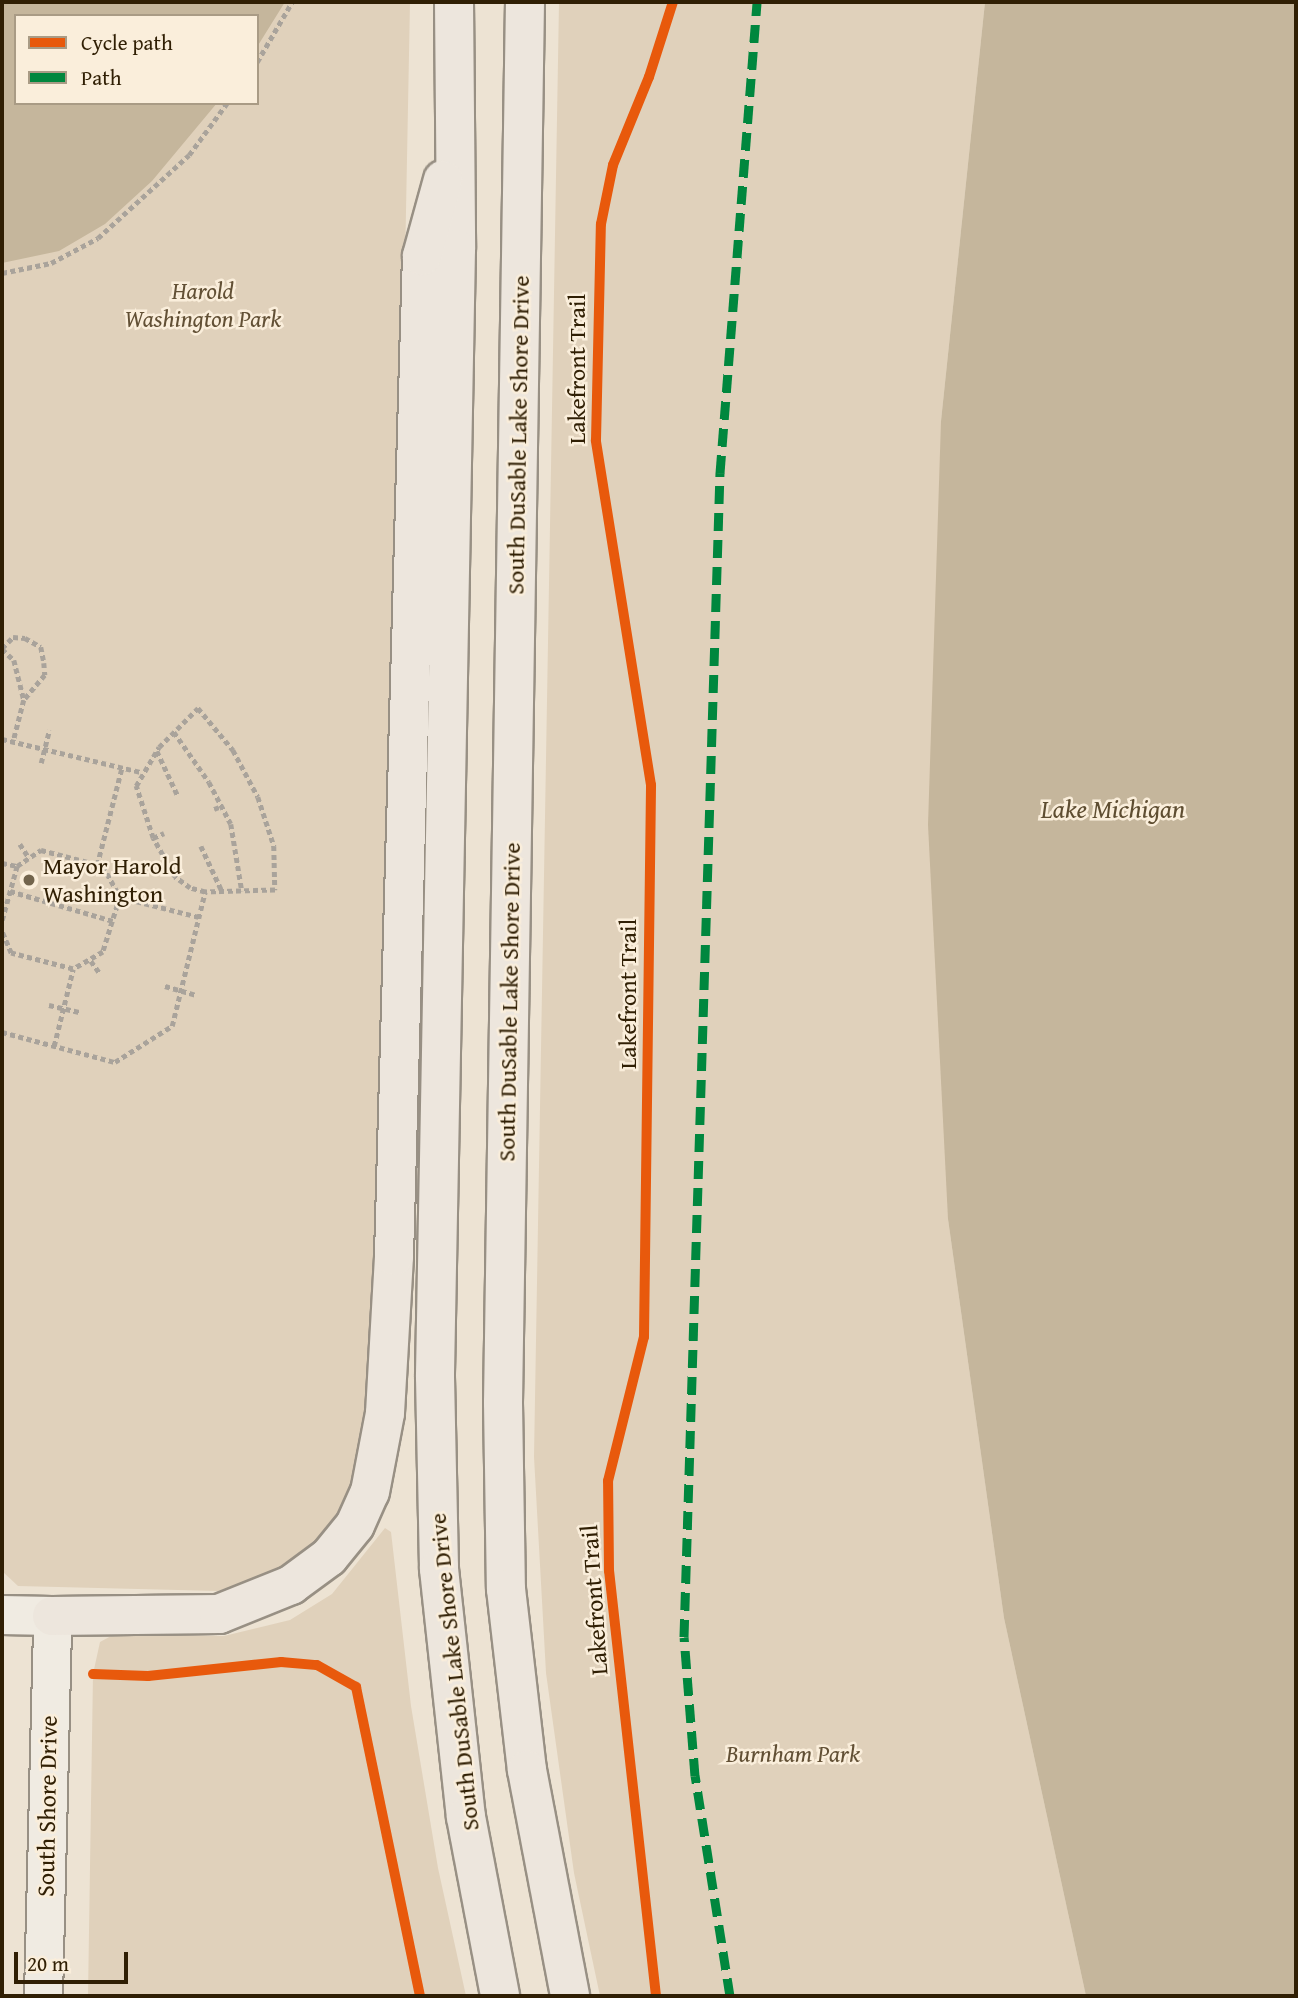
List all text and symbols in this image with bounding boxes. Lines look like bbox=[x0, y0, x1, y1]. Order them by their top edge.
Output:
legend bbox=[14, 14, 259, 105]
text: Cycle path bbox=[81, 27, 173, 58]
text: Path bbox=[81, 62, 121, 93]
street label: South DuSable Lake Shore Drive bbox=[501, 275, 535, 595]
park label: Harold Washington Park bbox=[125, 277, 281, 333]
street label: Lakefront Trail bbox=[563, 294, 591, 444]
water label: Lake Michigan bbox=[1041, 793, 1185, 825]
street label: South DuSable Lake Shore Drive bbox=[492, 842, 526, 1162]
place label: Mayor Harold Washington bbox=[43, 852, 182, 908]
marker: Mayor Harold Washington bbox=[21, 872, 37, 888]
street label: Lakefront Trail bbox=[614, 919, 642, 1069]
street label: South DuSable Lake Shore Drive bbox=[423, 1512, 485, 1832]
street label: Lakefront Trail bbox=[574, 1524, 614, 1676]
street label: South Shore Drive bbox=[31, 1715, 63, 1897]
park label: Burnham Park bbox=[726, 1740, 860, 1768]
scale bar bbox=[18, 1938, 131, 1982]
text: 20 m bbox=[27, 1948, 69, 1979]

